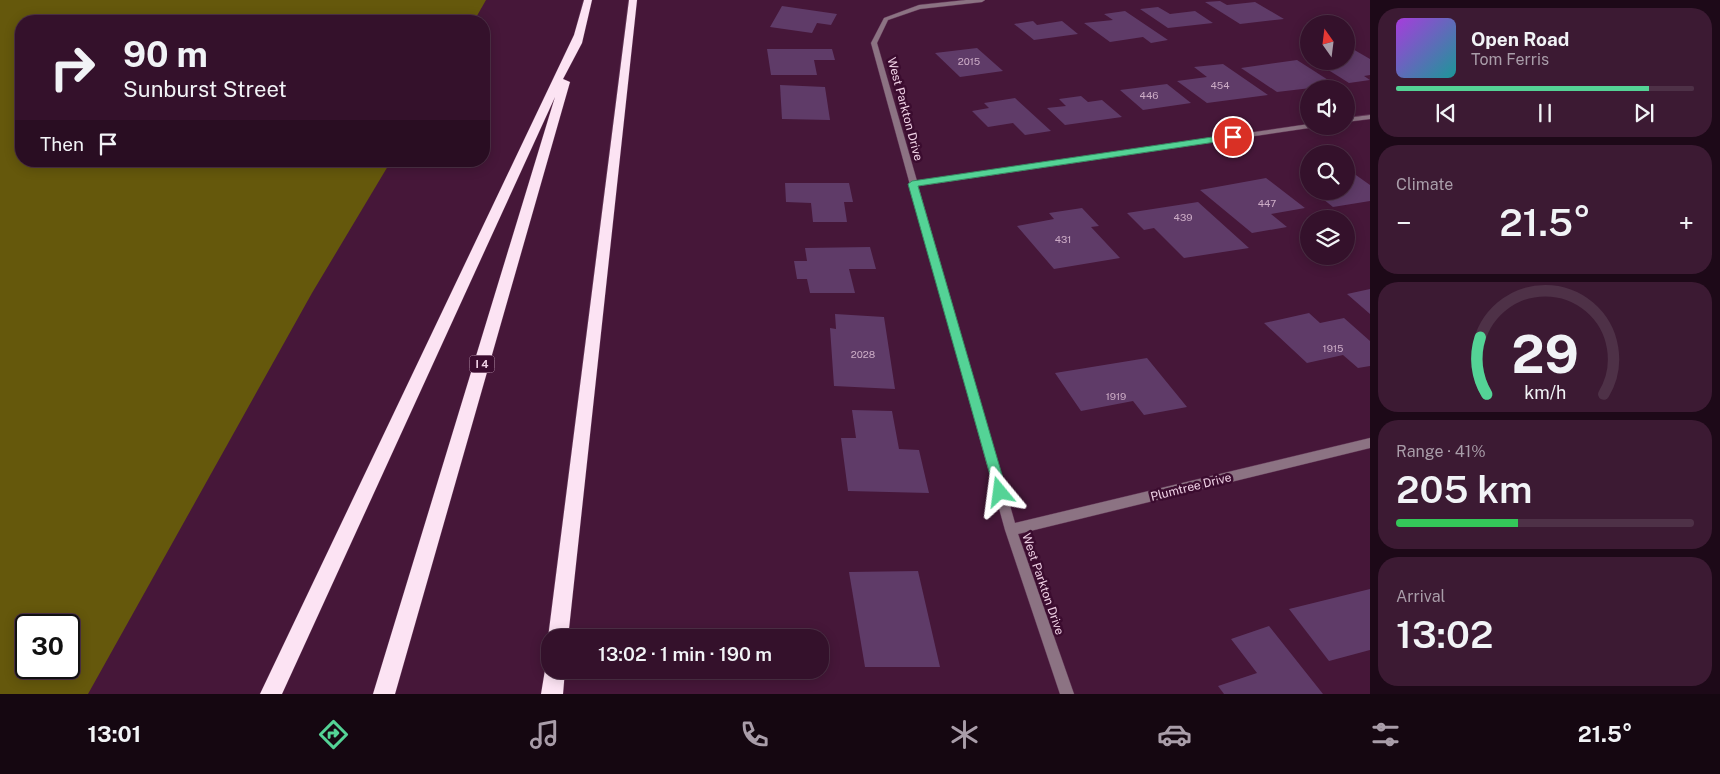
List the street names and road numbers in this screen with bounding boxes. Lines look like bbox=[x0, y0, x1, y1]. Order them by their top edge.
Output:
street label: West Parkton Drive bbox=[884, 56, 926, 162]
road number: I 4 bbox=[470, 356, 494, 372]
street label: Plumtree Drive bbox=[1149, 470, 1233, 504]
street label: West Parkton Drive bbox=[1019, 531, 1067, 637]

